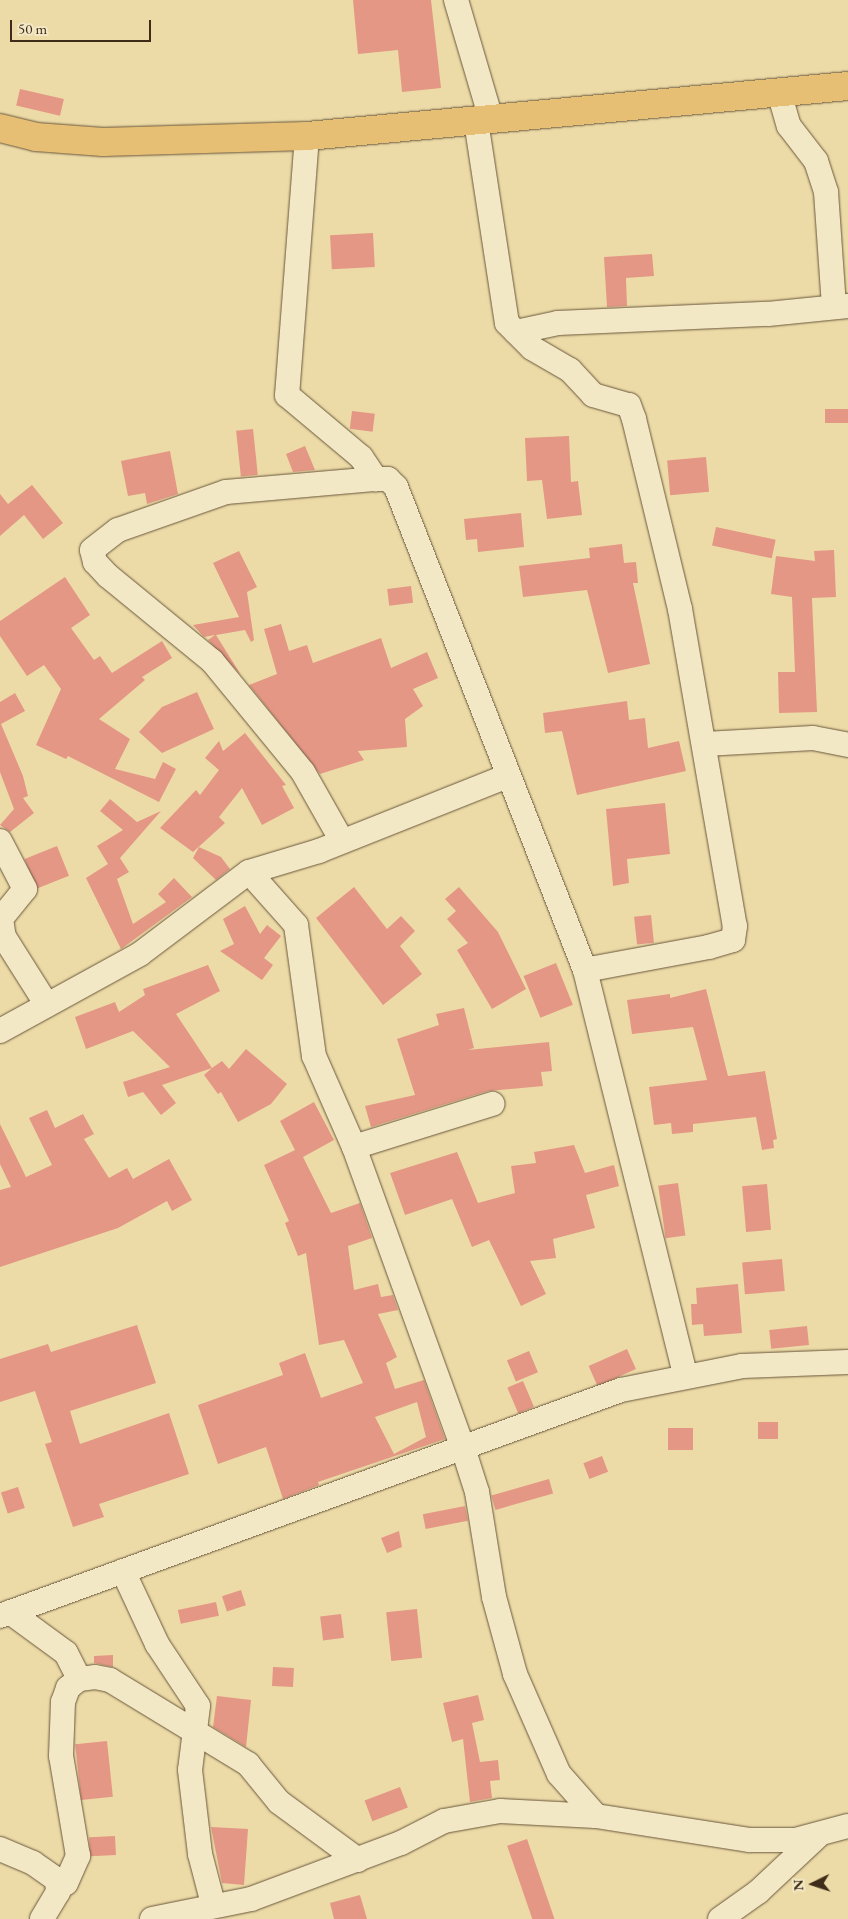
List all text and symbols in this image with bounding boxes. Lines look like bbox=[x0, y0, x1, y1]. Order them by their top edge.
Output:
scale bar bbox=[12, 10, 154, 42]
text: 50 m bbox=[18, 19, 47, 38]
north arrow bbox=[788, 1859, 838, 1909]
text: N bbox=[789, 1879, 807, 1891]

